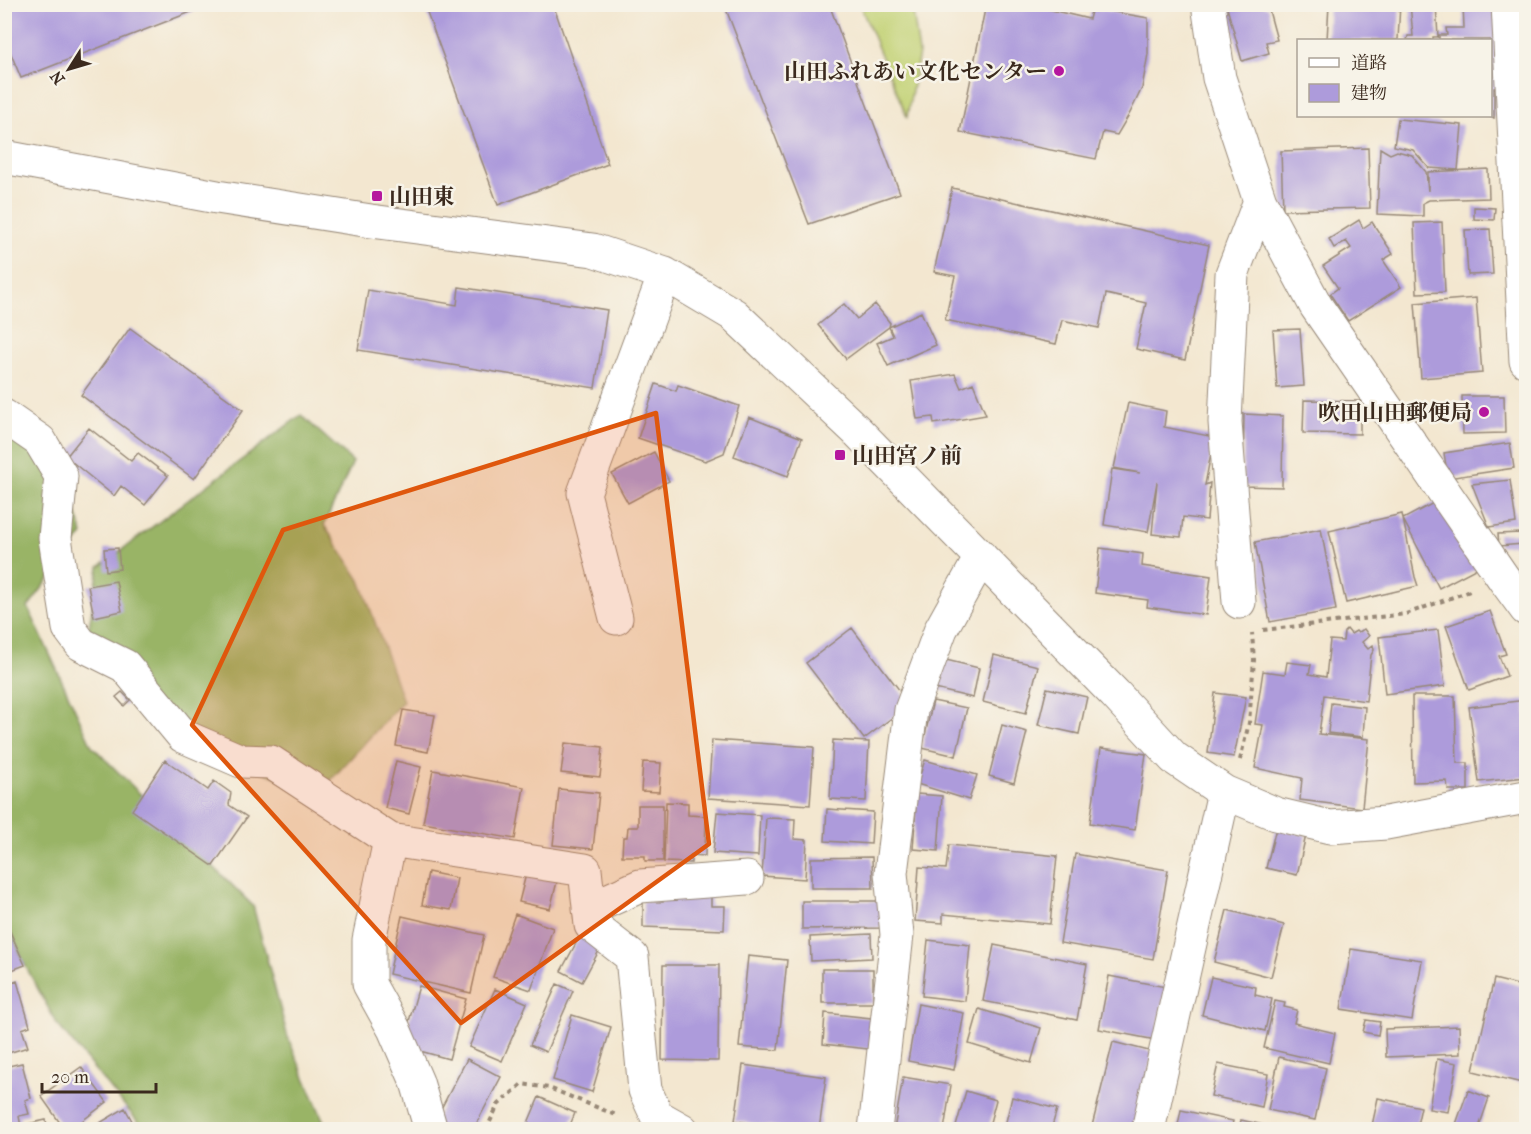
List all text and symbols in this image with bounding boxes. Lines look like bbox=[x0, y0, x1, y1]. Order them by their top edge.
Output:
north arrow bbox=[39, 39, 99, 99]
legend bbox=[1297, 39, 1492, 117]
text: 道路 bbox=[1351, 53, 1387, 74]
place label: 山田ふれあい文化センター bbox=[784, 59, 1047, 85]
marker: 山田ふれあい文化センター bbox=[1052, 64, 1066, 78]
text: N bbox=[46, 66, 69, 88]
text: 建物 bbox=[1351, 83, 1387, 104]
place label: 山田東 bbox=[389, 184, 455, 210]
marker: 山田東 bbox=[370, 189, 384, 203]
place label: 吹田山田郵便局 bbox=[1318, 400, 1472, 426]
marker: 吹田山田郵便局 bbox=[1477, 405, 1491, 419]
place label: 山田宮ノ前 bbox=[852, 443, 962, 469]
marker: 山田宮ノ前 bbox=[833, 448, 847, 462]
scale bar bbox=[42, 1056, 156, 1094]
text: 20 m bbox=[51, 1067, 89, 1088]

